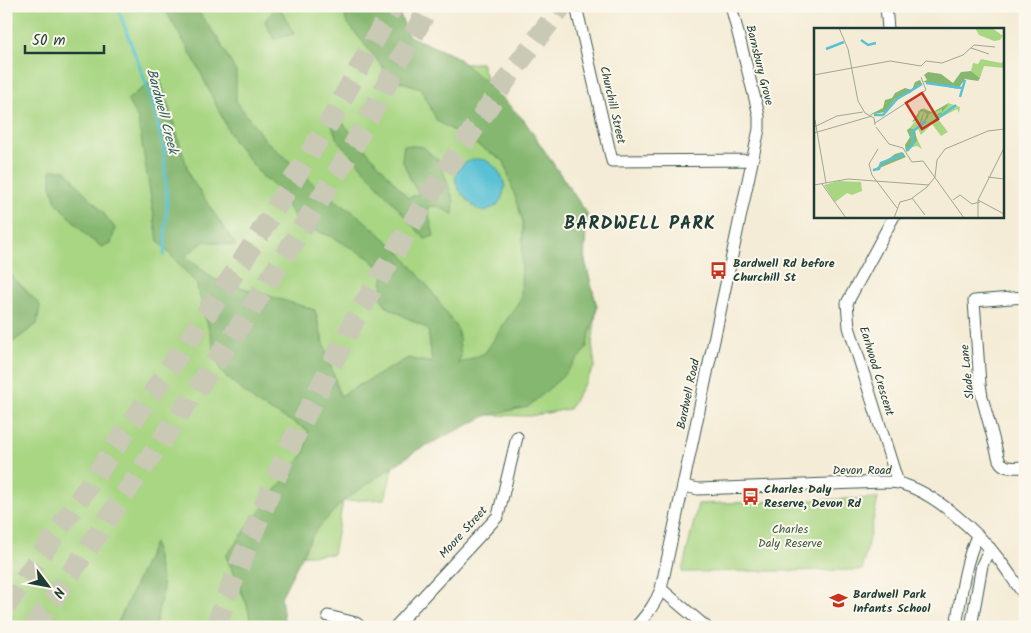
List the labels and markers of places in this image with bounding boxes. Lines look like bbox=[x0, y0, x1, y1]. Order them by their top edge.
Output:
place label: Bardwell Rd before Churchill St bbox=[733, 254, 835, 287]
bus stop icon: Bardwell Rd before Churchill St bbox=[709, 260, 729, 280]
place label: Charles Daly Reserve, Devon Rd bbox=[764, 480, 861, 513]
bus stop icon: Charles Daly Reserve, Devon Rd bbox=[740, 486, 760, 506]
place label: Bardwell Park Infants School bbox=[853, 585, 931, 618]
school or university icon: Bardwell Park Infants School bbox=[829, 591, 849, 611]

